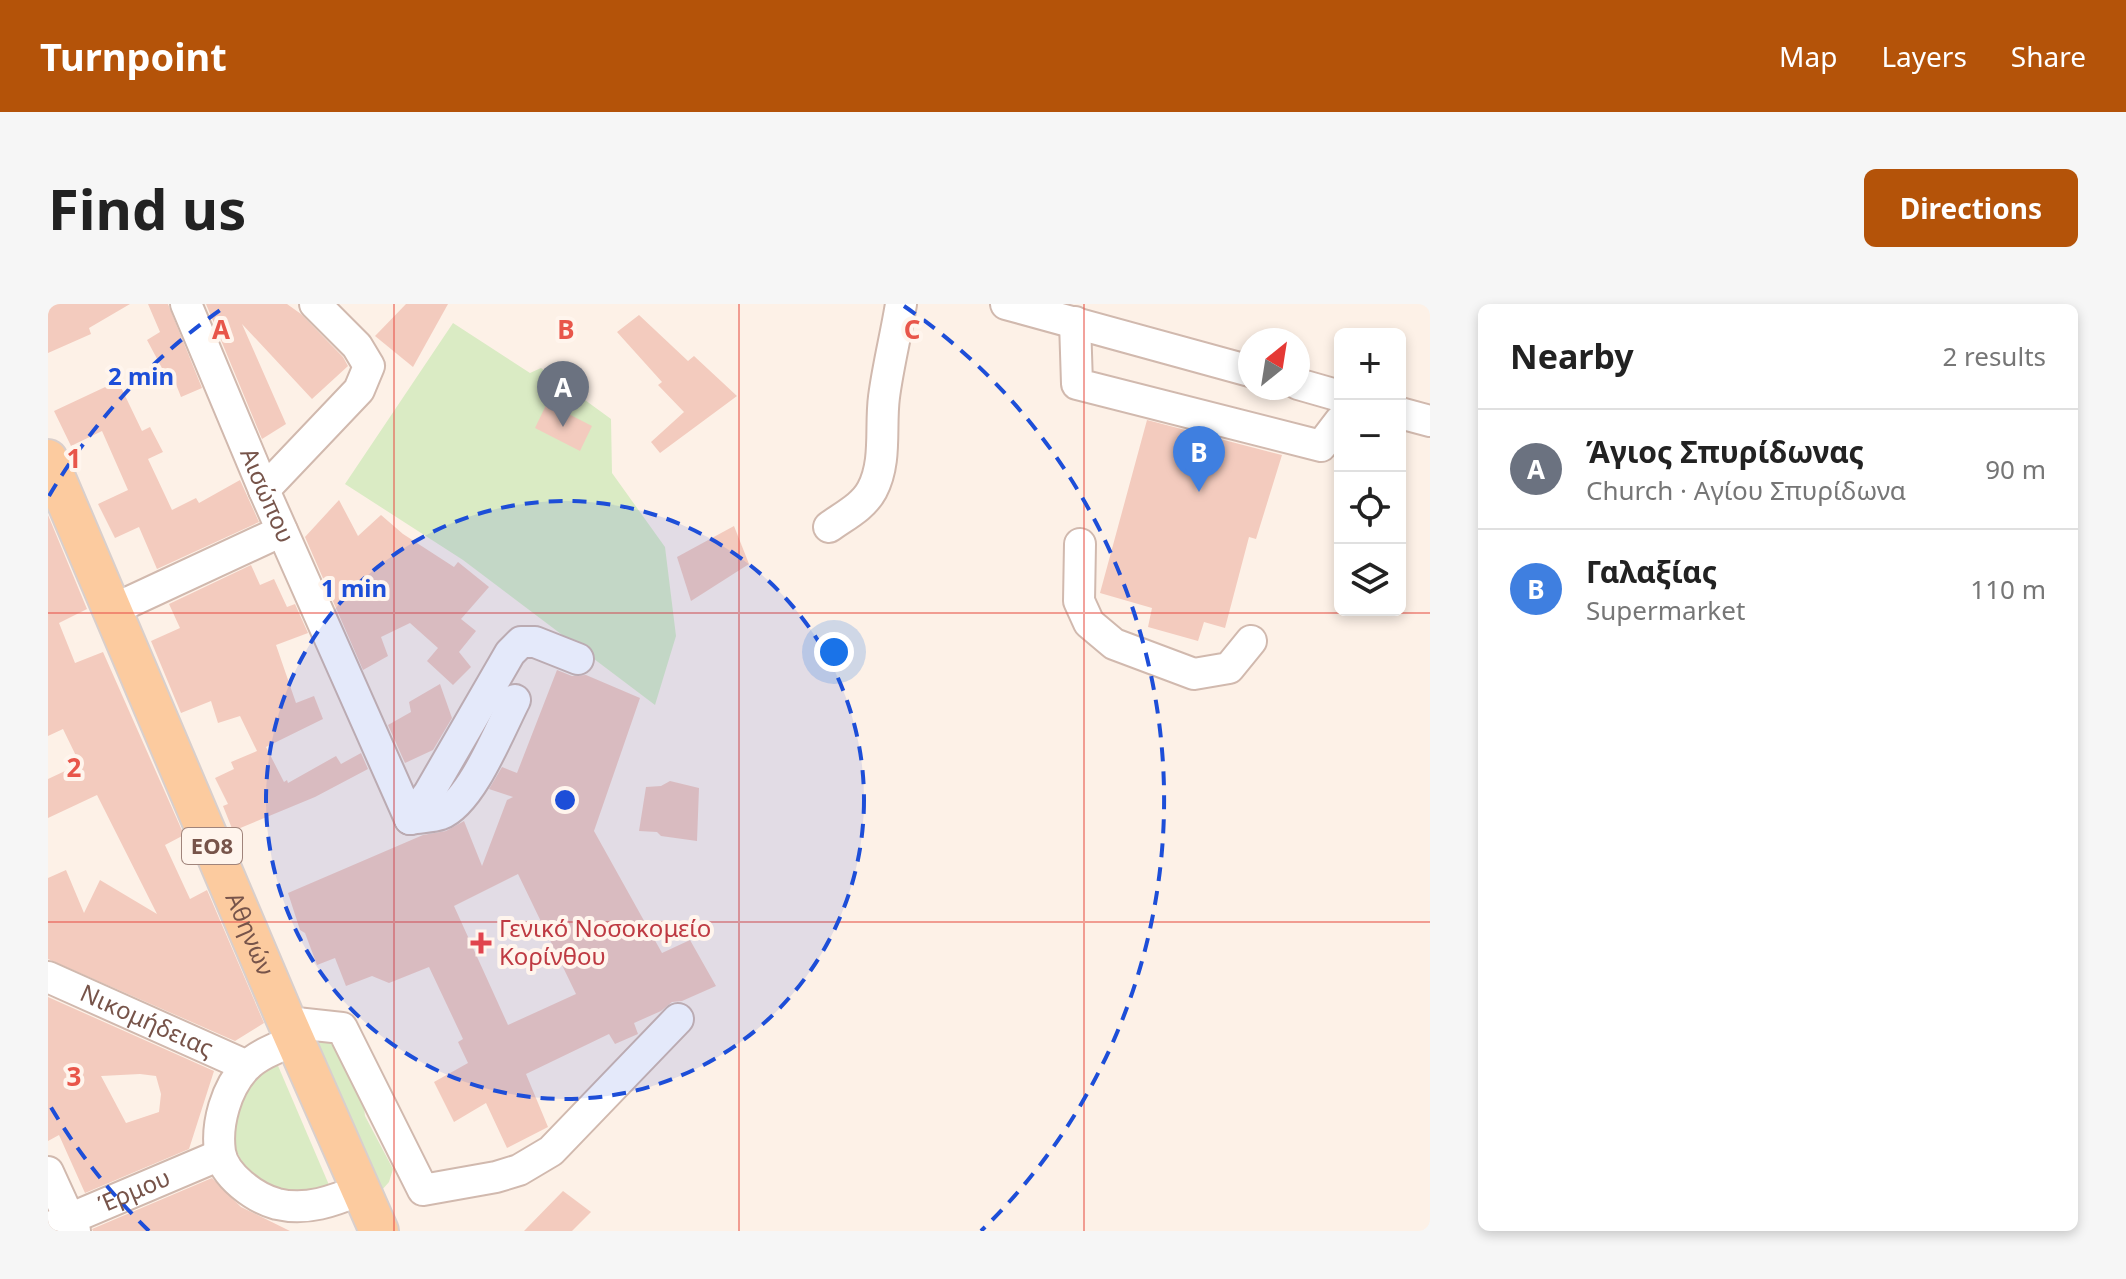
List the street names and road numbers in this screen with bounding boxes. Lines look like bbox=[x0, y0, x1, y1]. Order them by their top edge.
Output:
street label: Αισώπου bbox=[233, 443, 303, 548]
road number: ΕΟ8 bbox=[182, 828, 242, 864]
street label: Αθηνών bbox=[219, 887, 283, 980]
street label: Νικομήδειας bbox=[75, 976, 219, 1064]
street label: Έρμου bbox=[93, 1160, 175, 1220]

